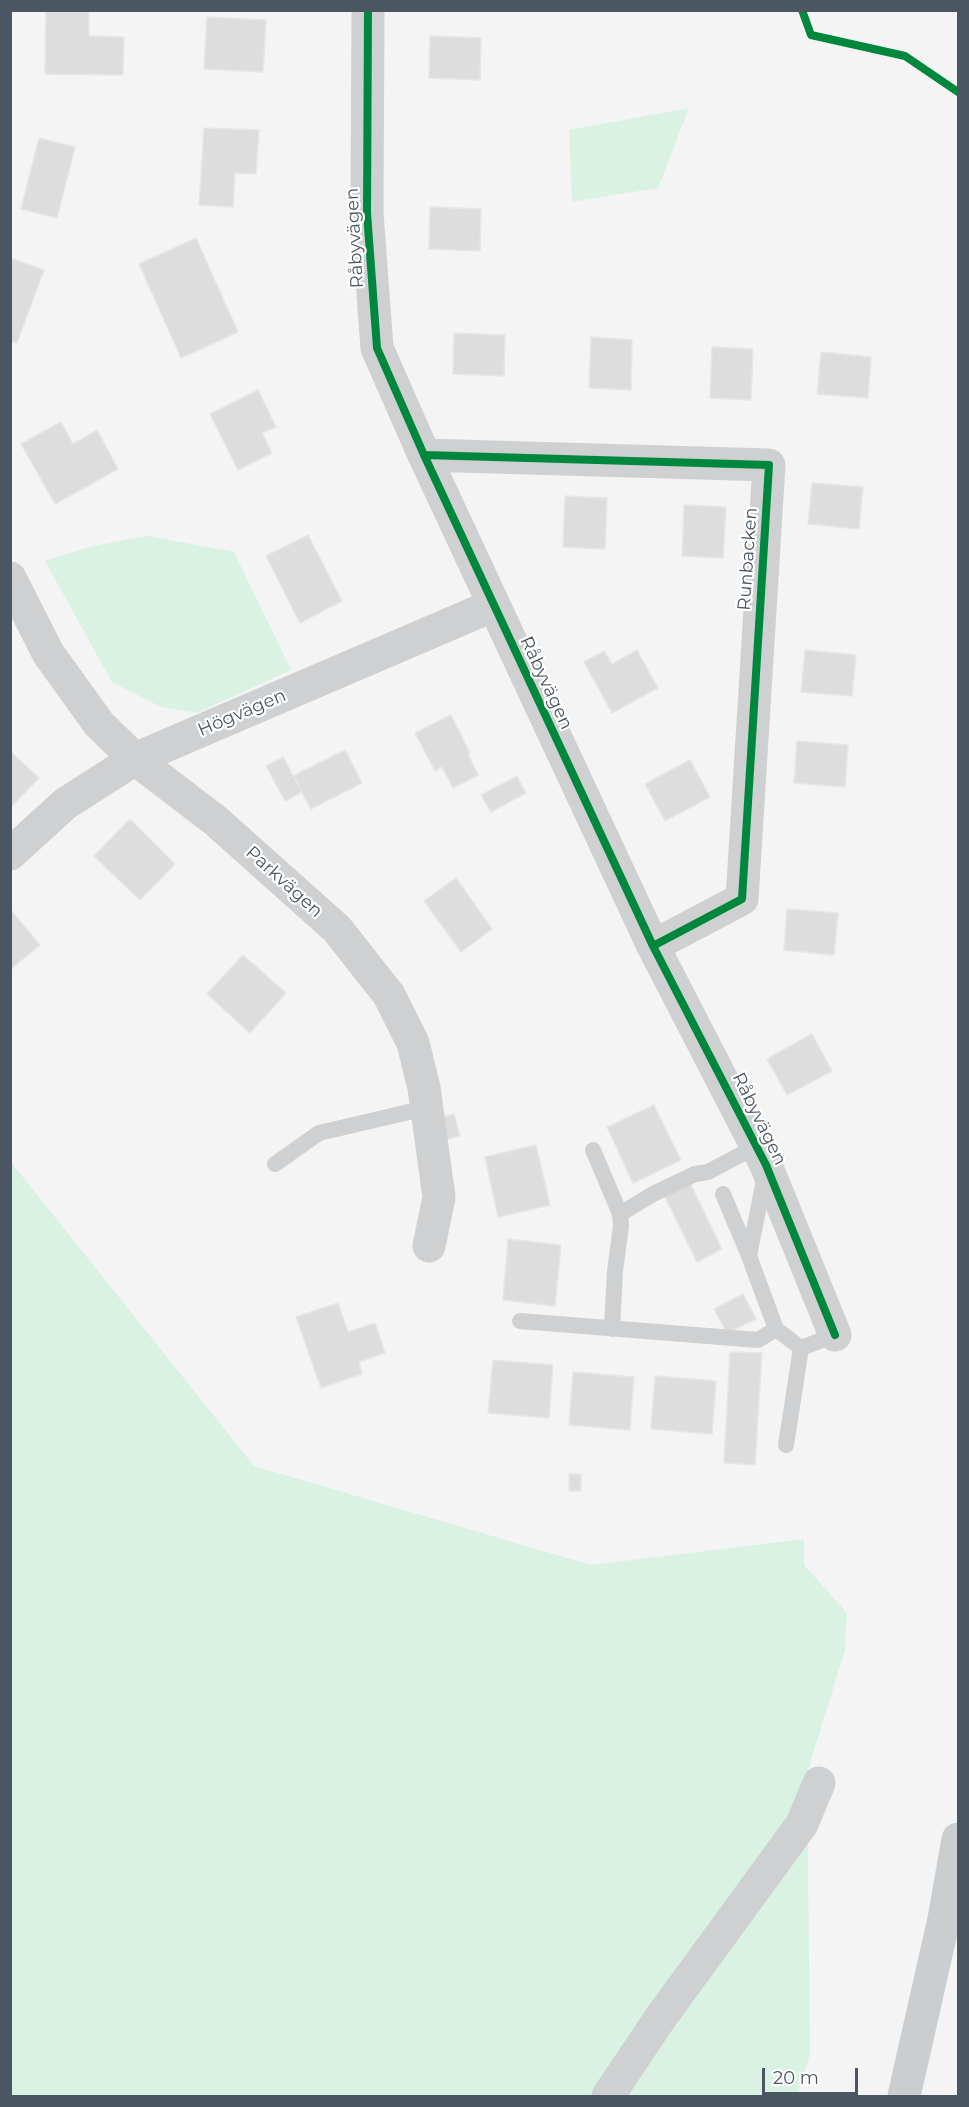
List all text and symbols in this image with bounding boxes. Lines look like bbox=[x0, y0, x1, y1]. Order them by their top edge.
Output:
street label: Råbyvägen bbox=[342, 187, 368, 289]
street label: Runbacken bbox=[734, 507, 762, 611]
street label: Råbyvägen bbox=[515, 633, 577, 733]
street label: Högvägen bbox=[195, 685, 289, 741]
street label: Parkvägen bbox=[241, 842, 327, 922]
street label: Råbyvägen bbox=[727, 1069, 791, 1169]
scale bar bbox=[765, 2056, 861, 2094]
text: 20 m bbox=[773, 2067, 819, 2089]

